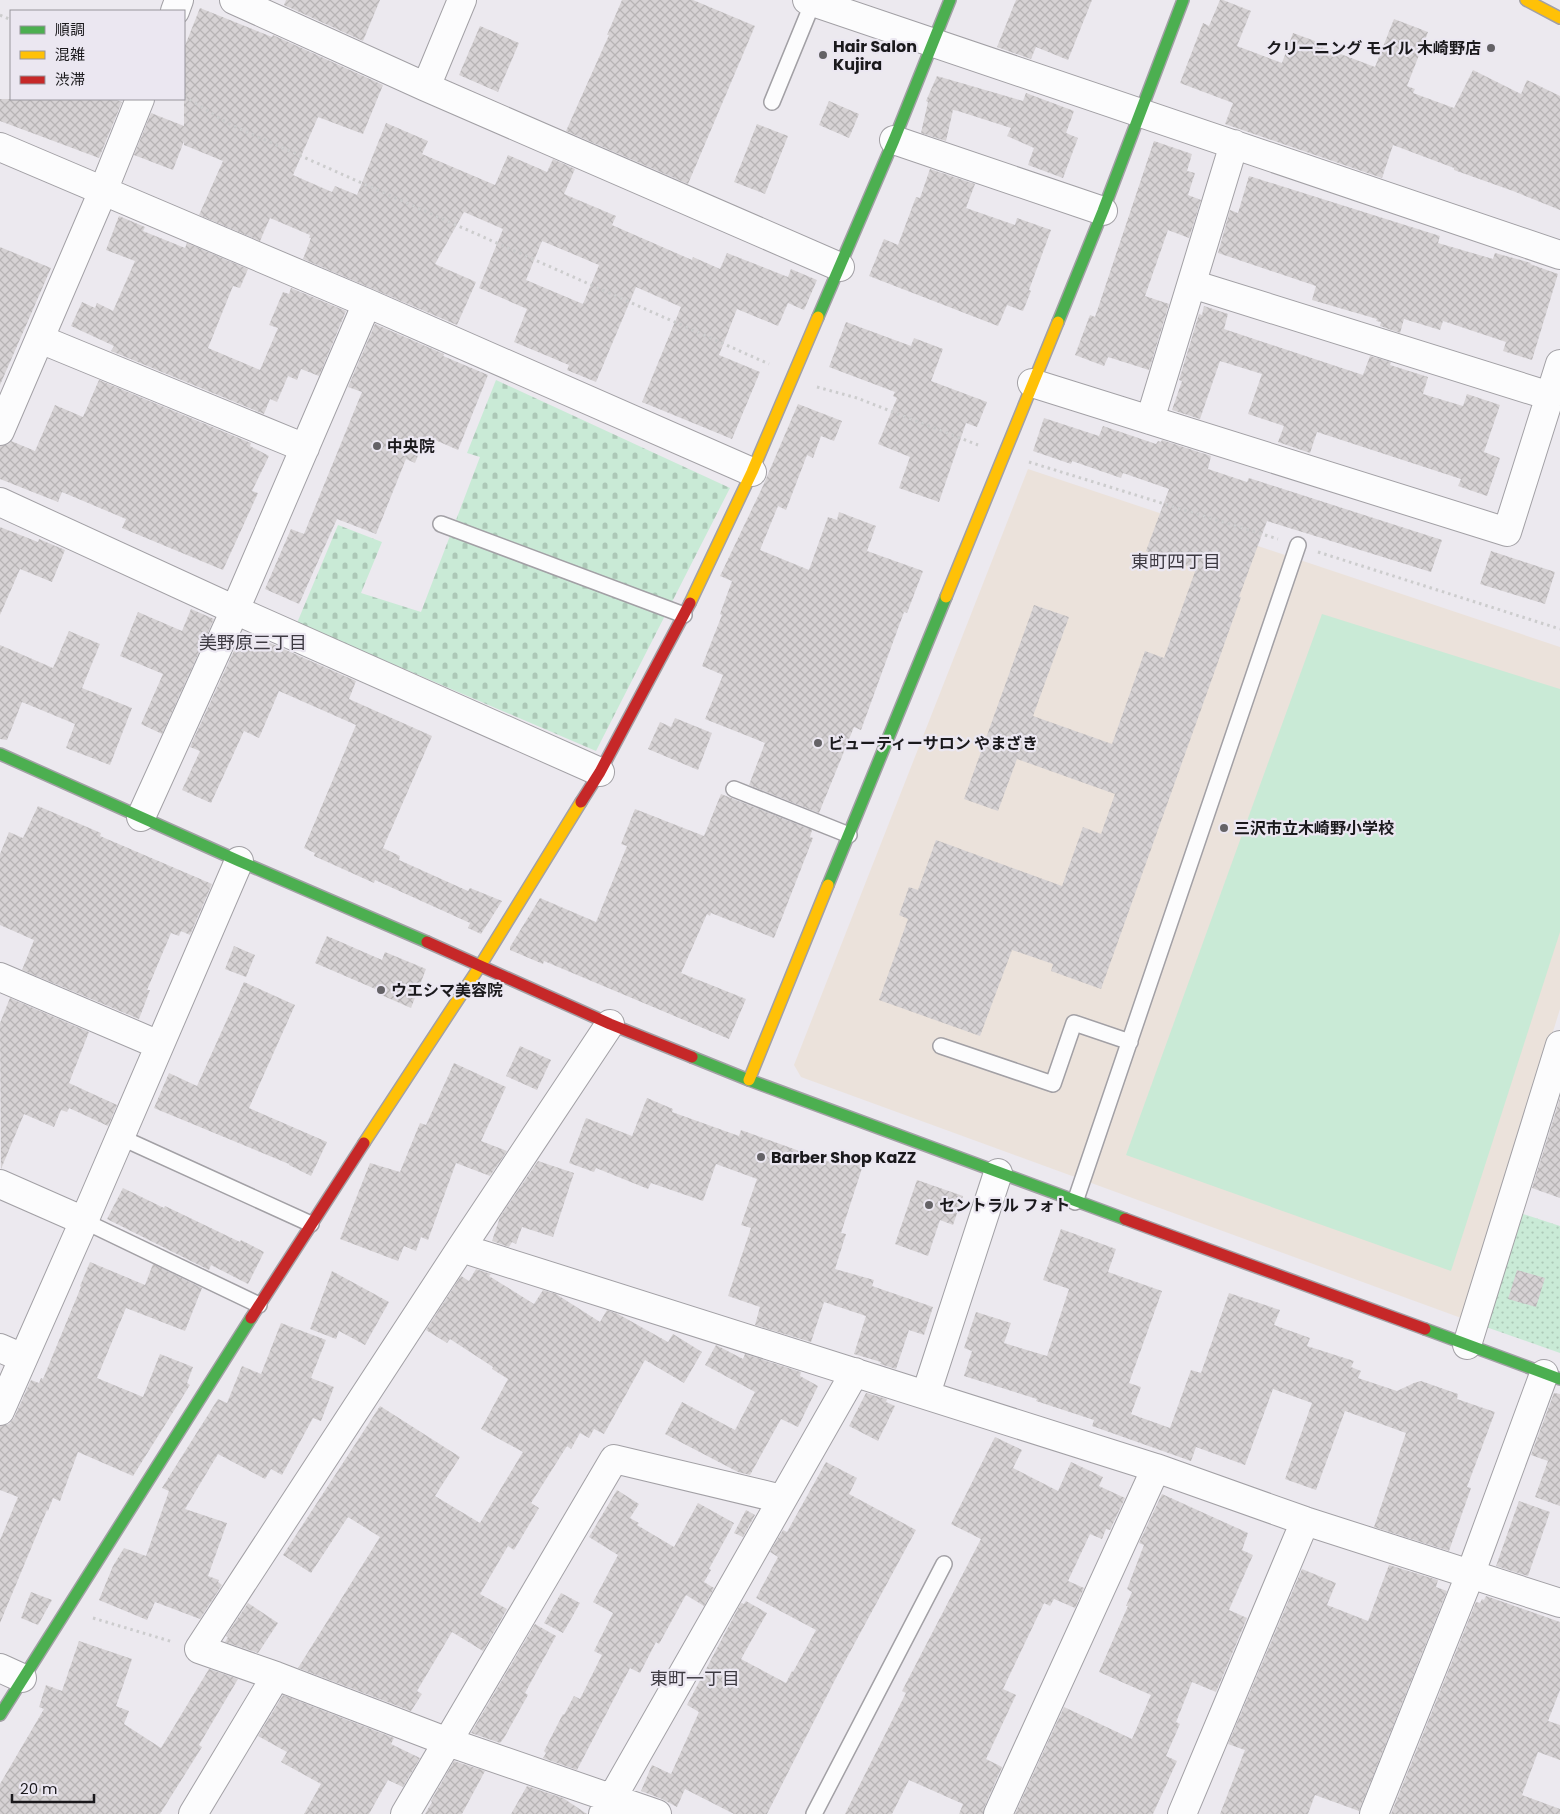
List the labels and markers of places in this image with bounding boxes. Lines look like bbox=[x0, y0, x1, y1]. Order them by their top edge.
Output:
place label: Hair Salon Kujira bbox=[833, 35, 917, 76]
place label: クリーニング モイル 木崎野店 bbox=[1266, 37, 1481, 60]
marker: クリーニング モイル 木崎野店 bbox=[1485, 42, 1497, 54]
marker: Hair Salon Kujira bbox=[817, 49, 829, 61]
place label: 中央院 bbox=[387, 435, 435, 458]
marker: 中央院 bbox=[371, 440, 383, 452]
place label: ビューティーサロン やまざき bbox=[828, 732, 1038, 755]
marker: ビューティーサロン やまざき bbox=[812, 737, 824, 749]
place label: 三沢市立木崎野小学校 bbox=[1234, 817, 1394, 840]
marker: 三沢市立木崎野小学校 bbox=[1218, 822, 1230, 834]
place label: ウエシマ美容院 bbox=[391, 979, 503, 1002]
marker: ウエシマ美容院 bbox=[375, 984, 387, 996]
place label: Barber Shop KaZZ bbox=[771, 1146, 916, 1169]
marker: Barber Shop KaZZ bbox=[755, 1151, 767, 1163]
place label: セントラル フォト bbox=[939, 1194, 1070, 1217]
marker: セントラル フォト bbox=[923, 1199, 935, 1211]

